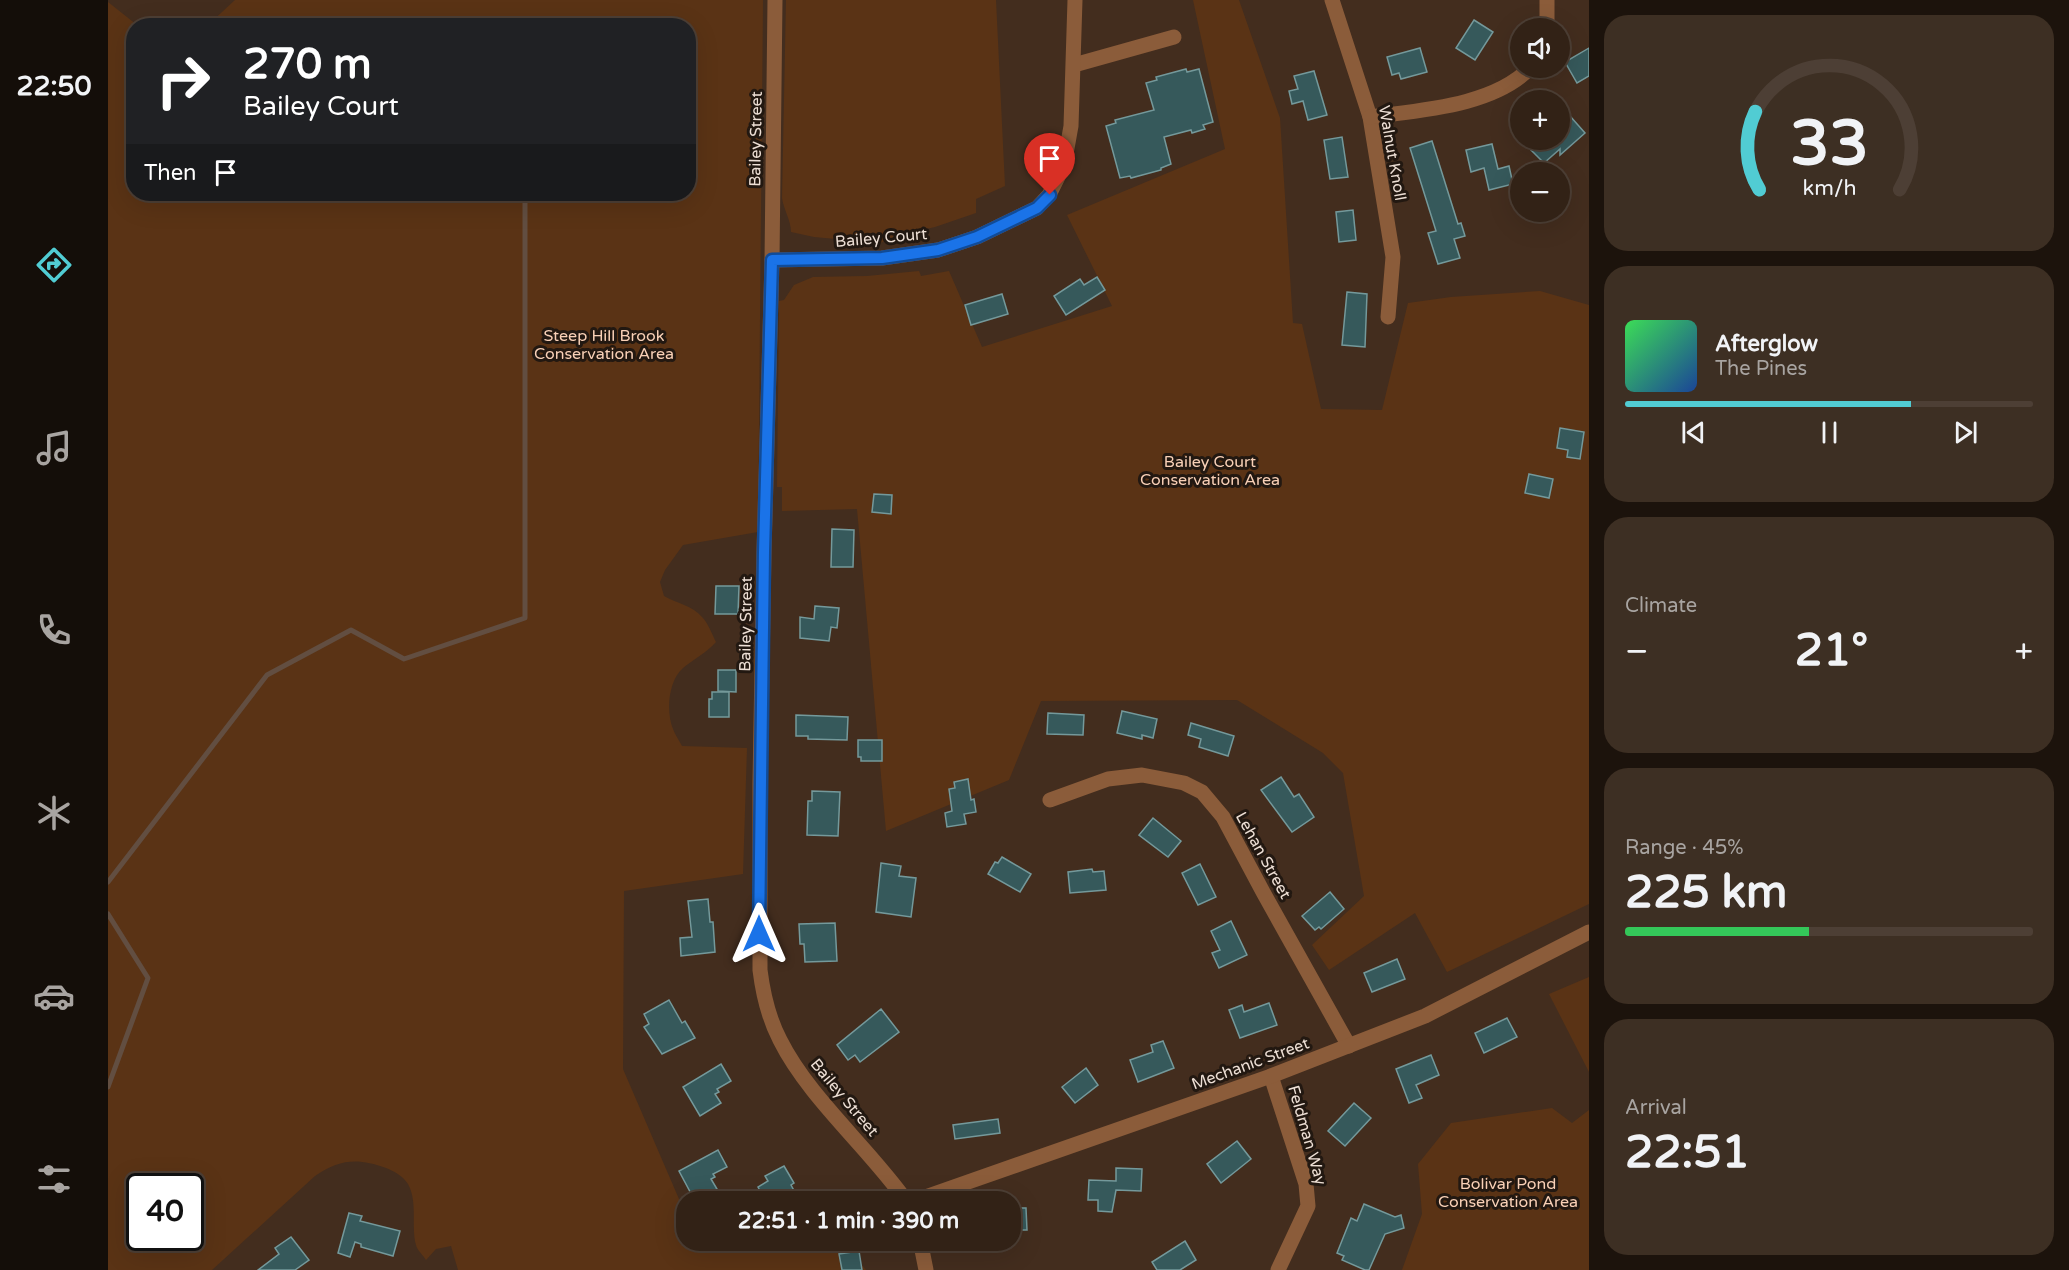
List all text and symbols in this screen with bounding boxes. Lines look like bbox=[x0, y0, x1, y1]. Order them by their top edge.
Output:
map controls bbox=[1510, 18, 1570, 222]
button: sound bbox=[1510, 18, 1570, 78]
text: 270 m bbox=[243, 39, 372, 90]
icon: right bbox=[144, 42, 222, 120]
text: 22:50 bbox=[17, 70, 91, 103]
text: Bailey Court bbox=[243, 90, 399, 123]
button: + bbox=[1510, 90, 1570, 150]
street label: Bailey Street bbox=[745, 91, 767, 187]
street label: Walnut Knoll bbox=[1374, 104, 1410, 202]
text: 33 bbox=[1790, 107, 1868, 182]
pin bbox=[1024, 133, 1075, 195]
icon: arrive bbox=[1033, 142, 1066, 175]
icon: arrive bbox=[209, 156, 242, 189]
text: Then bbox=[144, 160, 197, 186]
button: − bbox=[1510, 162, 1570, 222]
text: km/h bbox=[1802, 175, 1856, 201]
street label: Bailey Court bbox=[834, 224, 928, 252]
icon: directions bbox=[33, 244, 75, 286]
park label: Steep Hill Brook Conservation Area bbox=[534, 326, 674, 364]
text: Afterglow bbox=[1715, 331, 1818, 357]
text: The Pines bbox=[1715, 357, 1807, 381]
icon: previous bbox=[1677, 416, 1710, 449]
icon: pause bbox=[1813, 416, 1846, 449]
icon: next bbox=[1949, 416, 1982, 449]
icon: music bbox=[33, 427, 75, 469]
park label: Bailey Court Conservation Area bbox=[1140, 452, 1280, 490]
street label: Bailey Street bbox=[735, 576, 757, 672]
text: Climate bbox=[1625, 594, 1697, 618]
icon: phone bbox=[33, 609, 75, 651]
text: 21° bbox=[1795, 624, 1868, 678]
text: − bbox=[1625, 632, 1649, 671]
text: + bbox=[2014, 632, 2033, 671]
icon: climate bbox=[33, 792, 75, 834]
street label: Lehan Street bbox=[1231, 808, 1295, 903]
text: Range · 45% bbox=[1625, 836, 1744, 860]
text: 225 km bbox=[1625, 866, 1787, 920]
position arrow bbox=[727, 902, 791, 966]
icon: car bbox=[33, 975, 75, 1017]
street label: Mechanic Street bbox=[1189, 1033, 1312, 1094]
street label: Bailey Street bbox=[806, 1055, 883, 1141]
street label: Feldman Way bbox=[1283, 1083, 1331, 1188]
text: Arrival bbox=[1625, 1096, 1687, 1120]
text: 22:51 bbox=[1625, 1126, 1750, 1180]
icon: filters bbox=[33, 1158, 75, 1200]
speed limit sign: 40 bbox=[126, 1173, 204, 1251]
park label: Bolivar Pond Conservation Area bbox=[1438, 1174, 1578, 1212]
text: 22:51 · 1 min · 390 m bbox=[738, 1208, 959, 1234]

